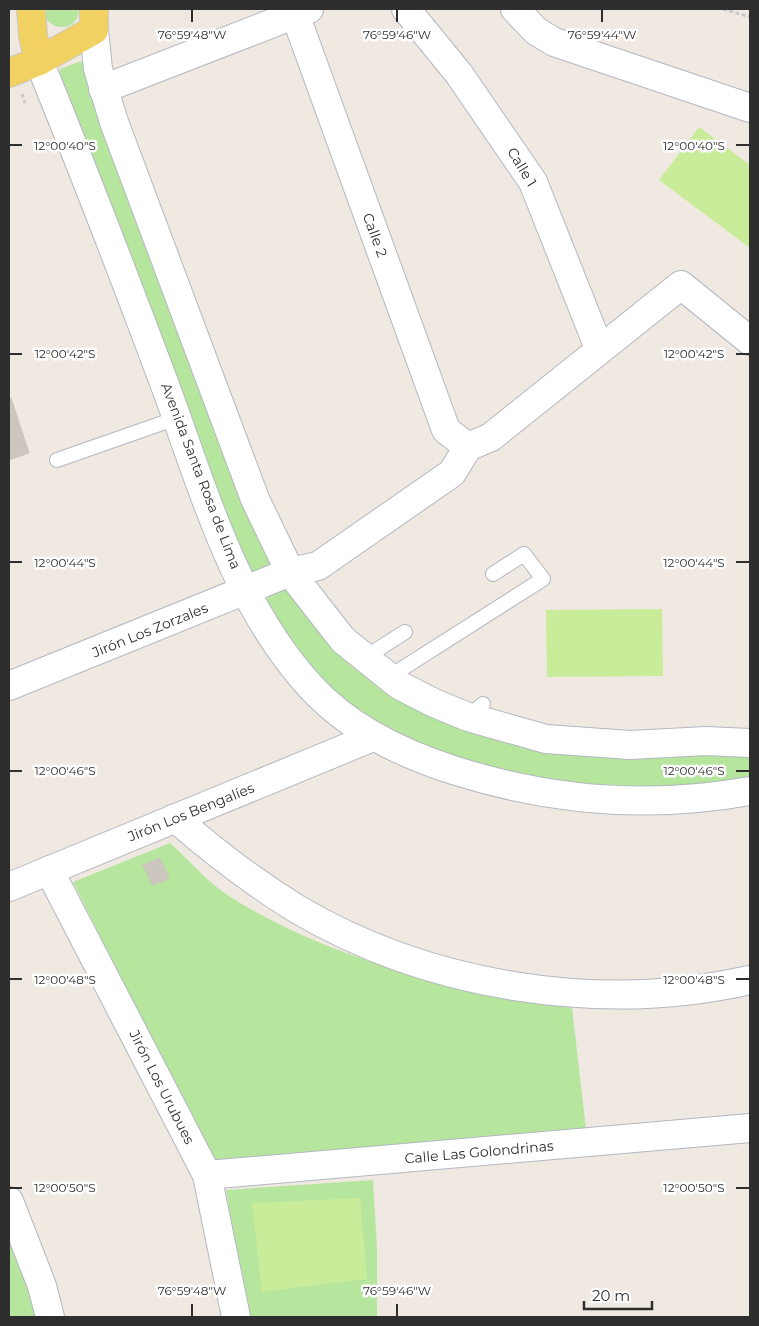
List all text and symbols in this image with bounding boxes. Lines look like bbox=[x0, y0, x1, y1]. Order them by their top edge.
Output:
text: 76°59'48"W bbox=[158, 27, 226, 42]
text: 76°59'46"W bbox=[363, 27, 431, 42]
text: 76°59'44"W bbox=[568, 27, 636, 42]
text: 12°00'40"S bbox=[34, 138, 96, 153]
text: 12°00'40"S bbox=[663, 138, 725, 153]
street label: Calle 1 bbox=[503, 144, 541, 190]
street label: Calle 2 bbox=[359, 210, 391, 260]
text: 12°00'42"S bbox=[35, 346, 95, 361]
text: 12°00'42"S bbox=[664, 346, 724, 361]
street label: Avenida Santa Rosa de Lima bbox=[157, 380, 245, 572]
text: 12°00'44"S bbox=[34, 555, 96, 570]
text: 12°00'44"S bbox=[663, 555, 725, 570]
street label: Jirón Los Zorzales bbox=[89, 598, 211, 662]
text: 12°00'46"S bbox=[34, 763, 96, 778]
text: 12°00'46"S bbox=[663, 763, 725, 778]
street label: Jirón Los Bengalíes bbox=[124, 778, 257, 846]
text: 12°00'48"S bbox=[34, 972, 96, 987]
text: 12°00'48"S bbox=[663, 972, 725, 987]
street label: Jirón Los Urubues bbox=[125, 1026, 199, 1147]
street label: Calle Las Golondrinas bbox=[404, 1136, 554, 1167]
text: 12°00'50"S bbox=[34, 1180, 96, 1195]
text: 12°00'50"S bbox=[663, 1180, 725, 1195]
scale bar bbox=[584, 1278, 652, 1310]
text: 76°59'48"W bbox=[158, 1283, 226, 1298]
text: 76°59'46"W bbox=[363, 1283, 431, 1298]
text: 20 m bbox=[592, 1286, 630, 1305]

